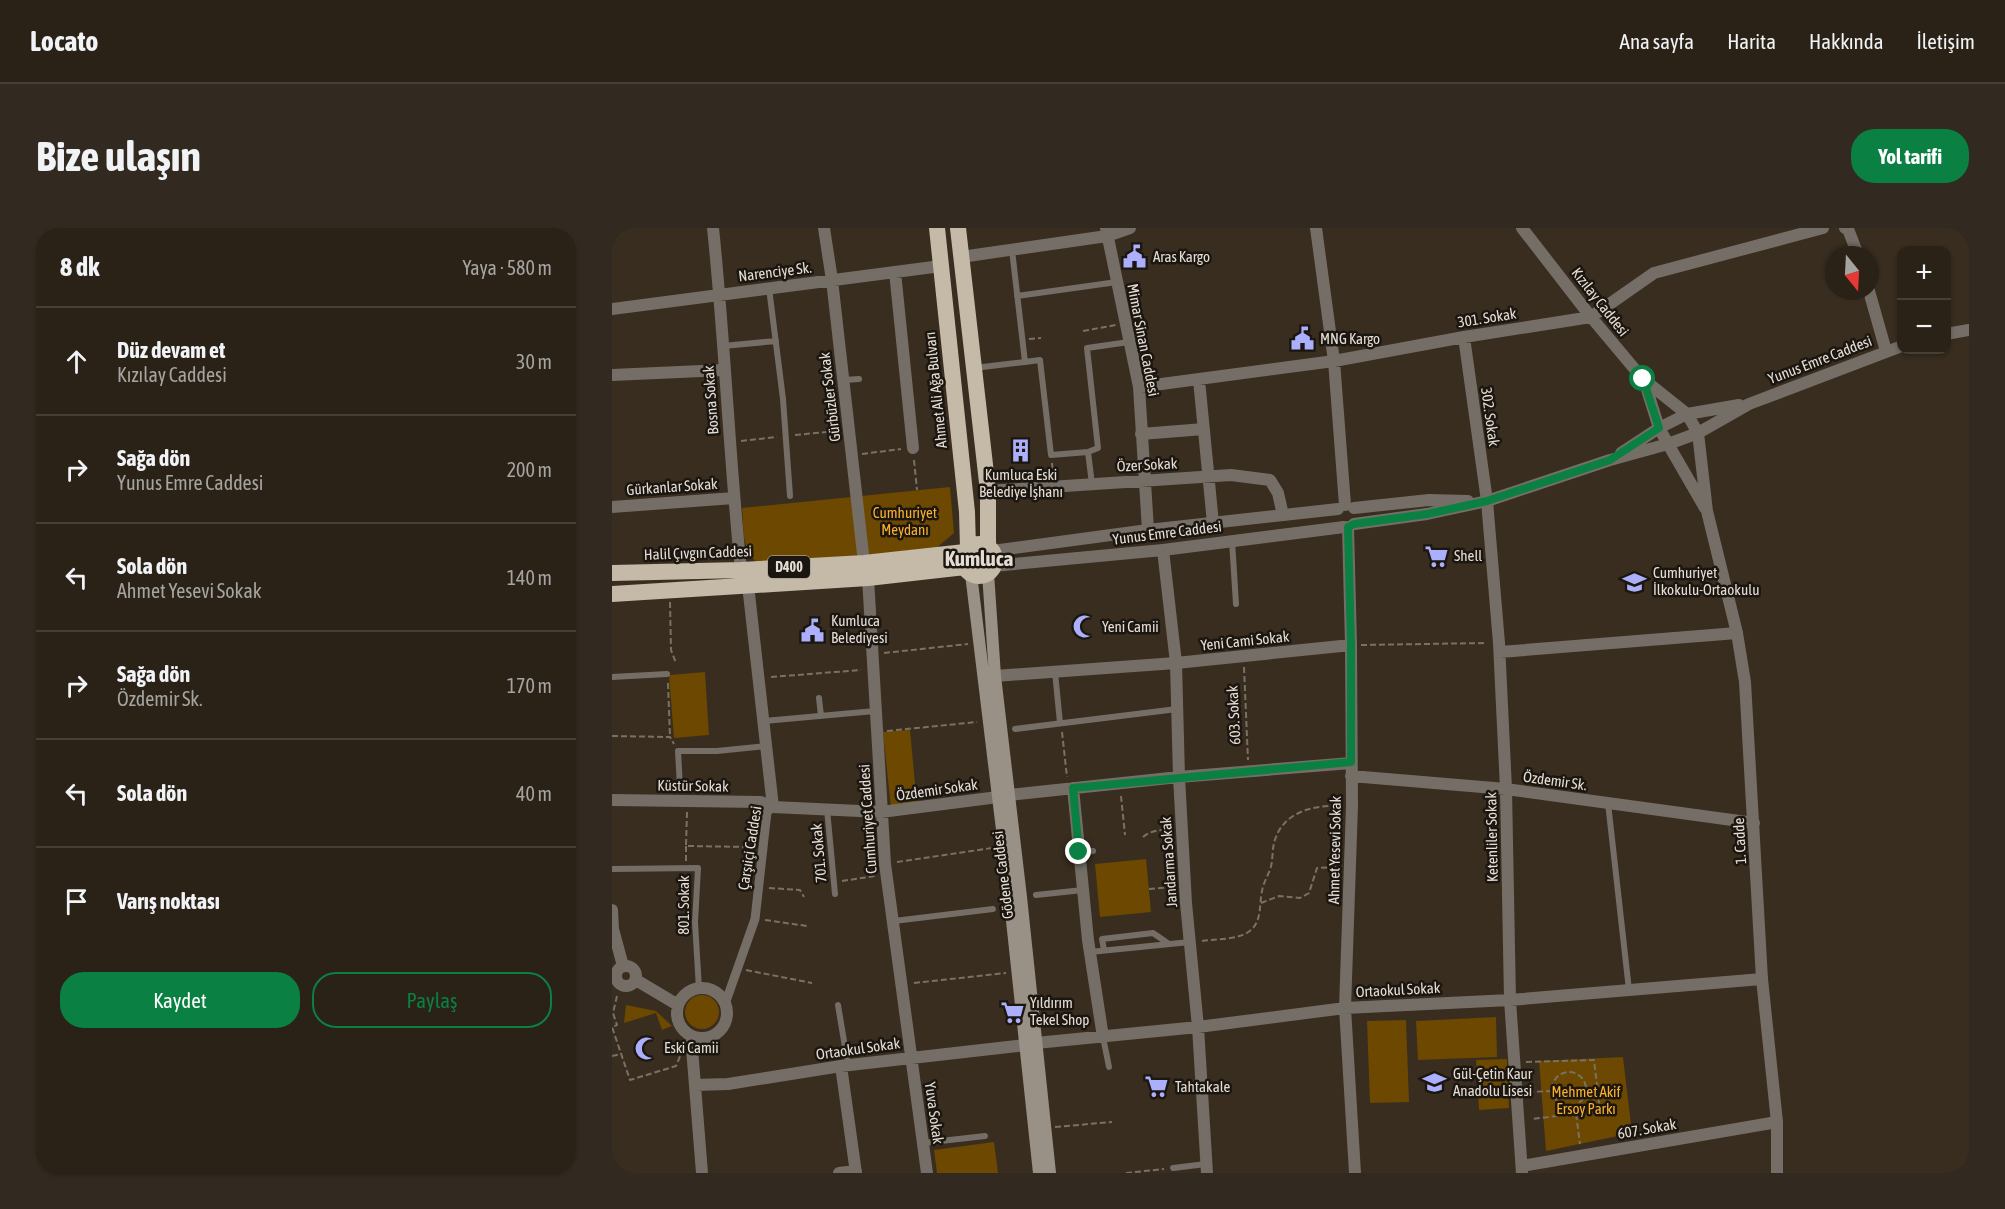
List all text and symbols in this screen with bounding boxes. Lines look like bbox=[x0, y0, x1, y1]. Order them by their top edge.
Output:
text: Locato bbox=[30, 25, 98, 57]
text: Ana sayfa bbox=[1620, 29, 1694, 53]
text: Harita bbox=[1727, 29, 1776, 53]
text: Hakkında bbox=[1809, 29, 1884, 53]
text: İletişim bbox=[1917, 29, 1975, 53]
button: Yol tarifi bbox=[1851, 129, 1969, 183]
text: Bize ulaşın bbox=[36, 132, 201, 180]
public building icon: Aras Kargo bbox=[1122, 244, 1148, 270]
north arrow bbox=[1825, 246, 1879, 300]
map controls bbox=[1897, 246, 1951, 354]
button: + bbox=[1897, 246, 1951, 300]
place label: Aras Kargo bbox=[1153, 248, 1210, 265]
text: 8 dk bbox=[60, 252, 100, 282]
text: Yaya · 580 m bbox=[463, 256, 552, 279]
street label: Narenciye Sk. bbox=[737, 259, 813, 284]
street label: Kızılay Caddesi bbox=[1568, 264, 1632, 339]
street label: Mimar Sinan Caddesi bbox=[1124, 282, 1163, 398]
button: − bbox=[1897, 300, 1951, 354]
street label: 301. Sokak bbox=[1456, 304, 1518, 331]
public building icon: MNG Kargo bbox=[1289, 326, 1315, 352]
place label: MNG Kargo bbox=[1320, 330, 1380, 347]
street label: Ahmet Ali Ağa Bulvarı bbox=[921, 331, 950, 449]
street label: Yunus Emre Caddesi bbox=[1766, 332, 1874, 387]
text: Düz devam et bbox=[117, 337, 225, 363]
icon: ahead bbox=[60, 345, 93, 378]
text: 30 m bbox=[516, 350, 552, 373]
street label: Gürbüzler Sokak bbox=[816, 351, 843, 443]
text: Kızılay Caddesi bbox=[117, 363, 227, 386]
street label: Bosna Sokak bbox=[700, 364, 721, 435]
route start bbox=[1629, 365, 1655, 391]
street label: 302. Sokak bbox=[1478, 386, 1503, 448]
building icon: Kumluca Eski Belediye İşhanı bbox=[1008, 438, 1034, 464]
text: Sağa dön bbox=[117, 445, 190, 471]
icon: right bbox=[60, 453, 93, 486]
street label: Özer Sokak bbox=[1116, 454, 1178, 475]
text: 200 m bbox=[507, 458, 552, 481]
place label: Kumluca Eski Belediye İşhanı bbox=[979, 466, 1063, 500]
text: Yunus Emre Caddesi bbox=[117, 471, 263, 494]
street label: Gürkanlar Sokak bbox=[626, 475, 719, 498]
park label: Cumhuriyet Meydanı bbox=[873, 504, 937, 538]
street label: Yunus Emre Caddesi bbox=[1111, 517, 1222, 548]
street label: Halil Çıvgın Caddesi bbox=[644, 542, 752, 563]
supermarket icon: Shell bbox=[1423, 543, 1449, 569]
district label: Kumluca bbox=[945, 546, 1014, 570]
place label: Shell bbox=[1454, 547, 1482, 564]
text: Sola dön bbox=[117, 553, 187, 579]
road number: D400 bbox=[768, 556, 810, 578]
icon: left bbox=[60, 561, 93, 594]
place label: Cumhuriyet İlkokulu-Ortaokulu bbox=[1653, 564, 1759, 598]
text: 140 m bbox=[507, 566, 552, 589]
school or university icon: Cumhuriyet İlkokulu-Ortaokulu bbox=[1622, 569, 1648, 595]
text: Ahmet Yesevi Sokak bbox=[117, 579, 261, 602]
place label: Kumluca Belediyesi bbox=[831, 612, 888, 646]
mosque icon: Yeni Camii bbox=[1071, 614, 1097, 640]
public building icon: Kumluca Belediyesi bbox=[800, 617, 826, 643]
place label: Yeni Camii bbox=[1102, 618, 1159, 635]
street label: Yeni Cami Sokak bbox=[1200, 627, 1290, 654]
text: Sağa dön bbox=[117, 661, 190, 687]
icon: right bbox=[60, 669, 93, 702]
text: 170 m bbox=[507, 674, 552, 697]
street label: 603. Sokak bbox=[1223, 685, 1244, 745]
text: Özdemir Sk. bbox=[117, 687, 203, 710]
street label: Cumhuriyet Caddesi bbox=[855, 764, 880, 874]
street label: Özdemir Sk. bbox=[1522, 768, 1588, 793]
street label: Özdemir Sokak bbox=[895, 775, 979, 804]
street label: Küstür Sokak bbox=[657, 776, 729, 795]
icon: left bbox=[60, 777, 93, 810]
text: Sola dön bbox=[117, 780, 187, 806]
text: 40 m bbox=[516, 782, 552, 805]
street label: Ketenliler Sokak bbox=[1482, 791, 1501, 882]
street label: Ahmet Yesevi Sokak bbox=[1325, 795, 1344, 904]
street label: Çarşıiçi Caddesi bbox=[734, 805, 765, 891]
street label: Jandarma Sokak bbox=[1157, 816, 1180, 908]
street label: 1. Cadde bbox=[1730, 817, 1749, 865]
street label: 701. Sokak bbox=[807, 822, 830, 883]
street label: Gödene Caddesi bbox=[989, 830, 1016, 920]
route end bbox=[1065, 838, 1091, 864]
street label: 801. Sokak bbox=[675, 875, 692, 935]
icon: arrive bbox=[60, 885, 93, 918]
text: Varış noktası bbox=[117, 888, 220, 914]
button: Kaydet bbox=[60, 972, 300, 1028]
button: Paylaş bbox=[312, 972, 552, 1028]
street label: Ortaokul Sokak bbox=[1355, 979, 1441, 1000]
place label: Yıldırım Tekel Shop bbox=[1030, 994, 1089, 1028]
supermarket icon: Yıldırım Tekel Shop bbox=[999, 999, 1025, 1025]
street label: Ortaokul Sokak bbox=[815, 1034, 901, 1063]
mosque icon: Eski Camii bbox=[633, 1035, 659, 1061]
place label: Eski Camii bbox=[664, 1039, 719, 1056]
place label: Gül-Çetin Kaur Anadolu Lisesi bbox=[1453, 1065, 1533, 1099]
school or university icon: Gül-Çetin Kaur Anadolu Lisesi bbox=[1422, 1070, 1448, 1096]
supermarket icon: Tahtakale bbox=[1144, 1074, 1170, 1100]
place label: Tahtakale bbox=[1175, 1078, 1230, 1095]
street label: Yuva Sokak bbox=[922, 1081, 947, 1145]
park label: Mehmet Akif Ersoy Parkı bbox=[1551, 1083, 1621, 1117]
street label: 607. Sokak bbox=[1616, 1115, 1678, 1142]

